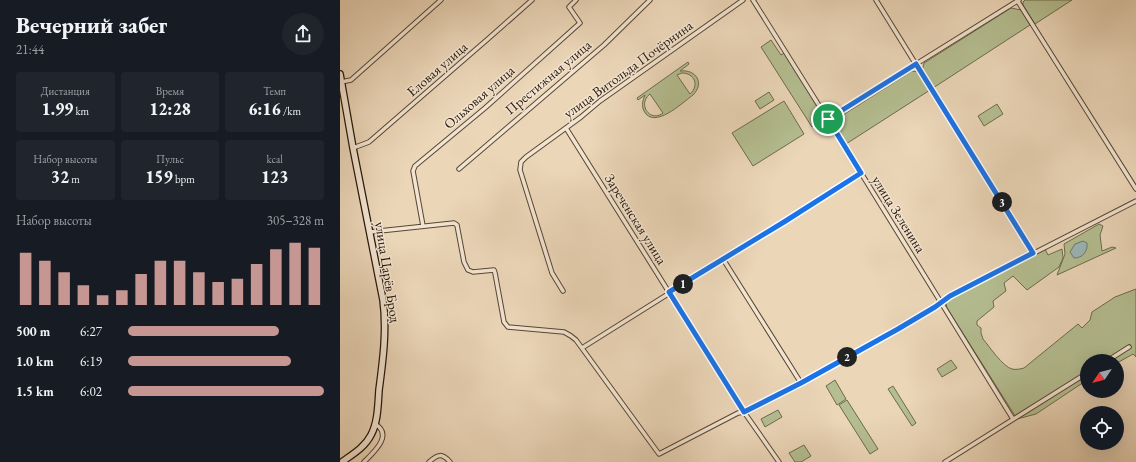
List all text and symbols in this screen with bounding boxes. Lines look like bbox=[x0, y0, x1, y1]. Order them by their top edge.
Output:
text: Вечерний забег bbox=[16, 11, 167, 40]
button: share bbox=[282, 13, 324, 55]
street label: улица Витольда Почёрнина bbox=[560, 16, 696, 122]
street label: Престижная улица bbox=[501, 35, 595, 118]
street label: Еловая улица bbox=[403, 37, 471, 100]
text: 21:44 bbox=[16, 41, 44, 58]
street label: Ольховая улица bbox=[440, 61, 518, 133]
text: Дистанция bbox=[41, 84, 90, 98]
text: Время bbox=[156, 84, 184, 98]
text: Темп bbox=[263, 84, 286, 98]
text: 1.99 bbox=[41, 98, 73, 120]
text: 12:28 bbox=[149, 98, 191, 120]
text: 6:16 bbox=[248, 98, 281, 120]
pin bbox=[811, 102, 845, 136]
text: km bbox=[73, 104, 89, 118]
text: /km bbox=[281, 104, 301, 118]
icon: arrive bbox=[817, 108, 839, 130]
text: Набор высоты bbox=[33, 152, 97, 166]
text: Пульс bbox=[156, 152, 184, 166]
text: kcal bbox=[266, 152, 283, 166]
text: 32 bbox=[51, 166, 69, 188]
text: 159 bbox=[145, 166, 173, 188]
text: 123 bbox=[261, 166, 288, 188]
street label: Зареченская улица bbox=[601, 170, 671, 268]
text: m bbox=[69, 172, 80, 186]
text: bpm bbox=[173, 172, 195, 186]
street label: улица Зеленина bbox=[868, 172, 930, 256]
pin: 3 bbox=[992, 192, 1012, 212]
text: 3 bbox=[999, 195, 1005, 209]
text: Набор высоты bbox=[16, 212, 92, 229]
text: 305–328 m bbox=[267, 212, 324, 229]
street label: улица Царёв Брод bbox=[371, 220, 405, 324]
pin: 1 bbox=[673, 274, 693, 294]
text: 1 bbox=[680, 277, 686, 291]
text: 500 m bbox=[16, 323, 50, 340]
text: 6:27 bbox=[80, 323, 102, 340]
pin: 2 bbox=[837, 347, 857, 367]
text: 2 bbox=[844, 350, 850, 364]
text: 1.0 km bbox=[16, 353, 54, 370]
text: 6:19 bbox=[80, 353, 102, 370]
north arrow bbox=[1080, 354, 1124, 398]
map controls bbox=[1080, 354, 1124, 450]
text: 1.5 km bbox=[16, 383, 54, 400]
text: 6:02 bbox=[80, 383, 102, 400]
button: locate bbox=[1080, 406, 1124, 450]

